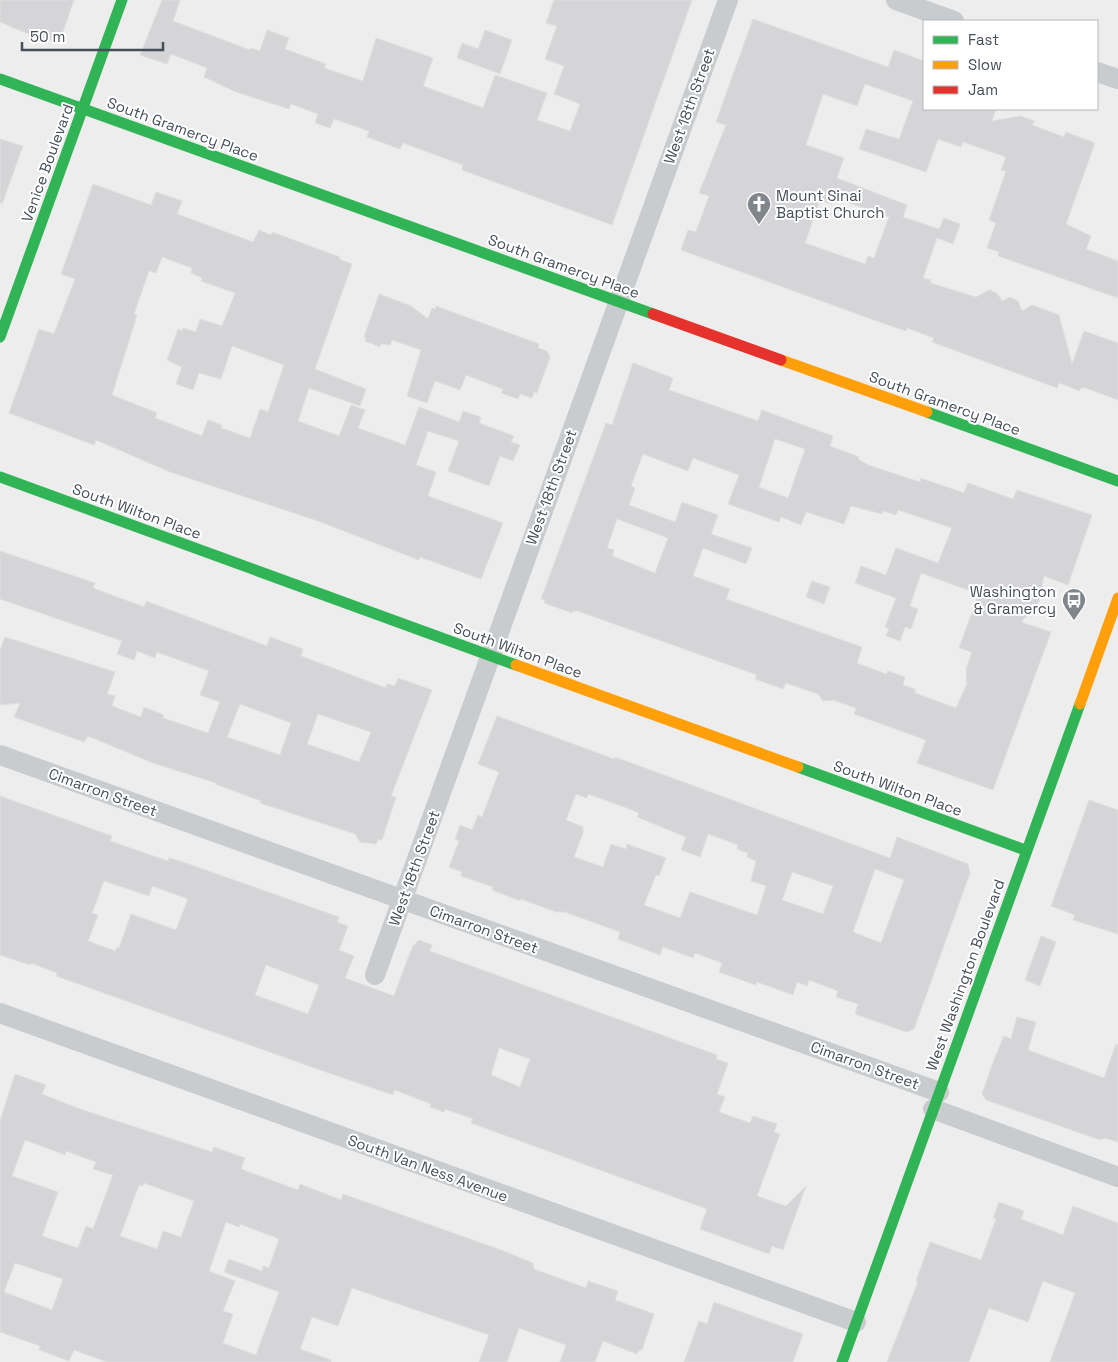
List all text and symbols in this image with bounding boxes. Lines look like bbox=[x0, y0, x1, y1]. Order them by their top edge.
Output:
scale bar bbox=[22, 20, 164, 52]
legend bbox=[923, 20, 1098, 110]
text: 50 m bbox=[30, 27, 65, 46]
text: Fast bbox=[968, 30, 999, 49]
street label: West 18th Street bbox=[659, 45, 719, 166]
text: Slow bbox=[968, 55, 1002, 74]
text: Jam bbox=[968, 80, 998, 99]
street label: South Gramercy Place bbox=[105, 93, 261, 165]
street label: Venice Boulevard bbox=[17, 101, 77, 225]
place label: Mount Sinai Baptist Church bbox=[776, 186, 884, 222]
church icon: Mount Sinai Baptist Church bbox=[746, 191, 772, 225]
street label: South Gramercy Place bbox=[486, 230, 642, 302]
street label: South Gramercy Place bbox=[867, 367, 1023, 439]
street label: West 18th Street bbox=[521, 426, 581, 547]
street label: South Wilton Place bbox=[70, 479, 204, 543]
place label: Washington & Gramercy bbox=[970, 582, 1056, 618]
bus stop icon: Washington & Gramercy bbox=[1061, 587, 1087, 621]
street label: South Wilton Place bbox=[451, 618, 585, 682]
street label: South Wilton Place bbox=[831, 756, 965, 820]
street label: Cimarron Street bbox=[46, 764, 160, 820]
street label: West 18th Street bbox=[384, 807, 444, 928]
street label: West Washington Boulevard bbox=[921, 877, 1009, 1073]
street label: Cimarron Street bbox=[427, 901, 541, 957]
street label: Cimarron Street bbox=[808, 1037, 922, 1093]
street label: South Van Ness Avenue bbox=[345, 1130, 511, 1206]

